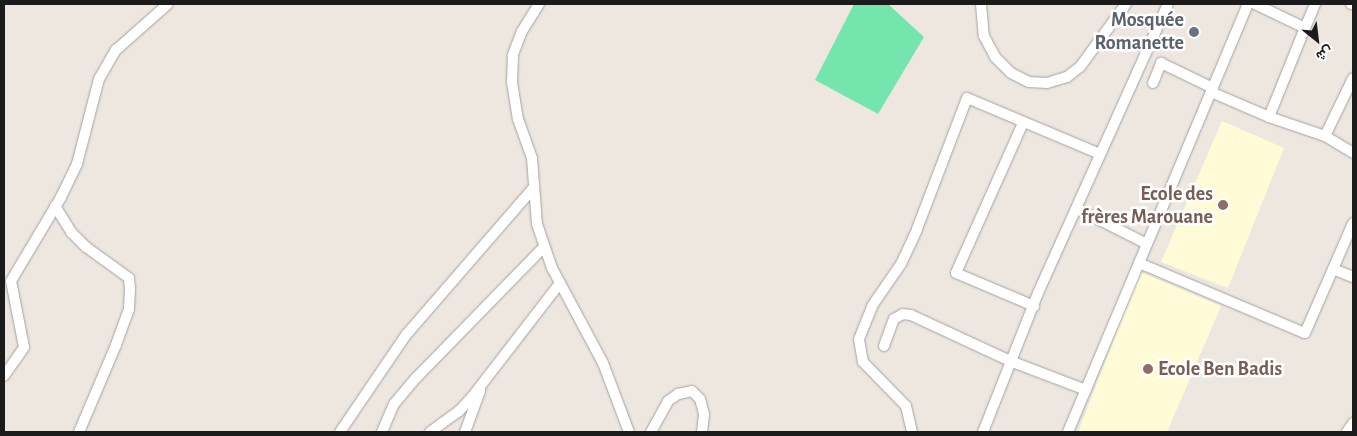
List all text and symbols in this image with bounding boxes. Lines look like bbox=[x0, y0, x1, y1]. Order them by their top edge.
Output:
place label: Mosquée Romanette bbox=[1095, 9, 1184, 56]
north arrow bbox=[1292, 15, 1342, 65]
marker: Mosquée Romanette bbox=[1188, 26, 1200, 38]
text: ش bbox=[1314, 43, 1335, 63]
place label: Ecole des frères Marouane bbox=[1081, 182, 1213, 229]
marker: Ecole des frères Marouane bbox=[1217, 199, 1229, 211]
place label: Ecole Ben Badis bbox=[1158, 357, 1282, 381]
marker: Ecole Ben Badis bbox=[1142, 363, 1154, 375]

